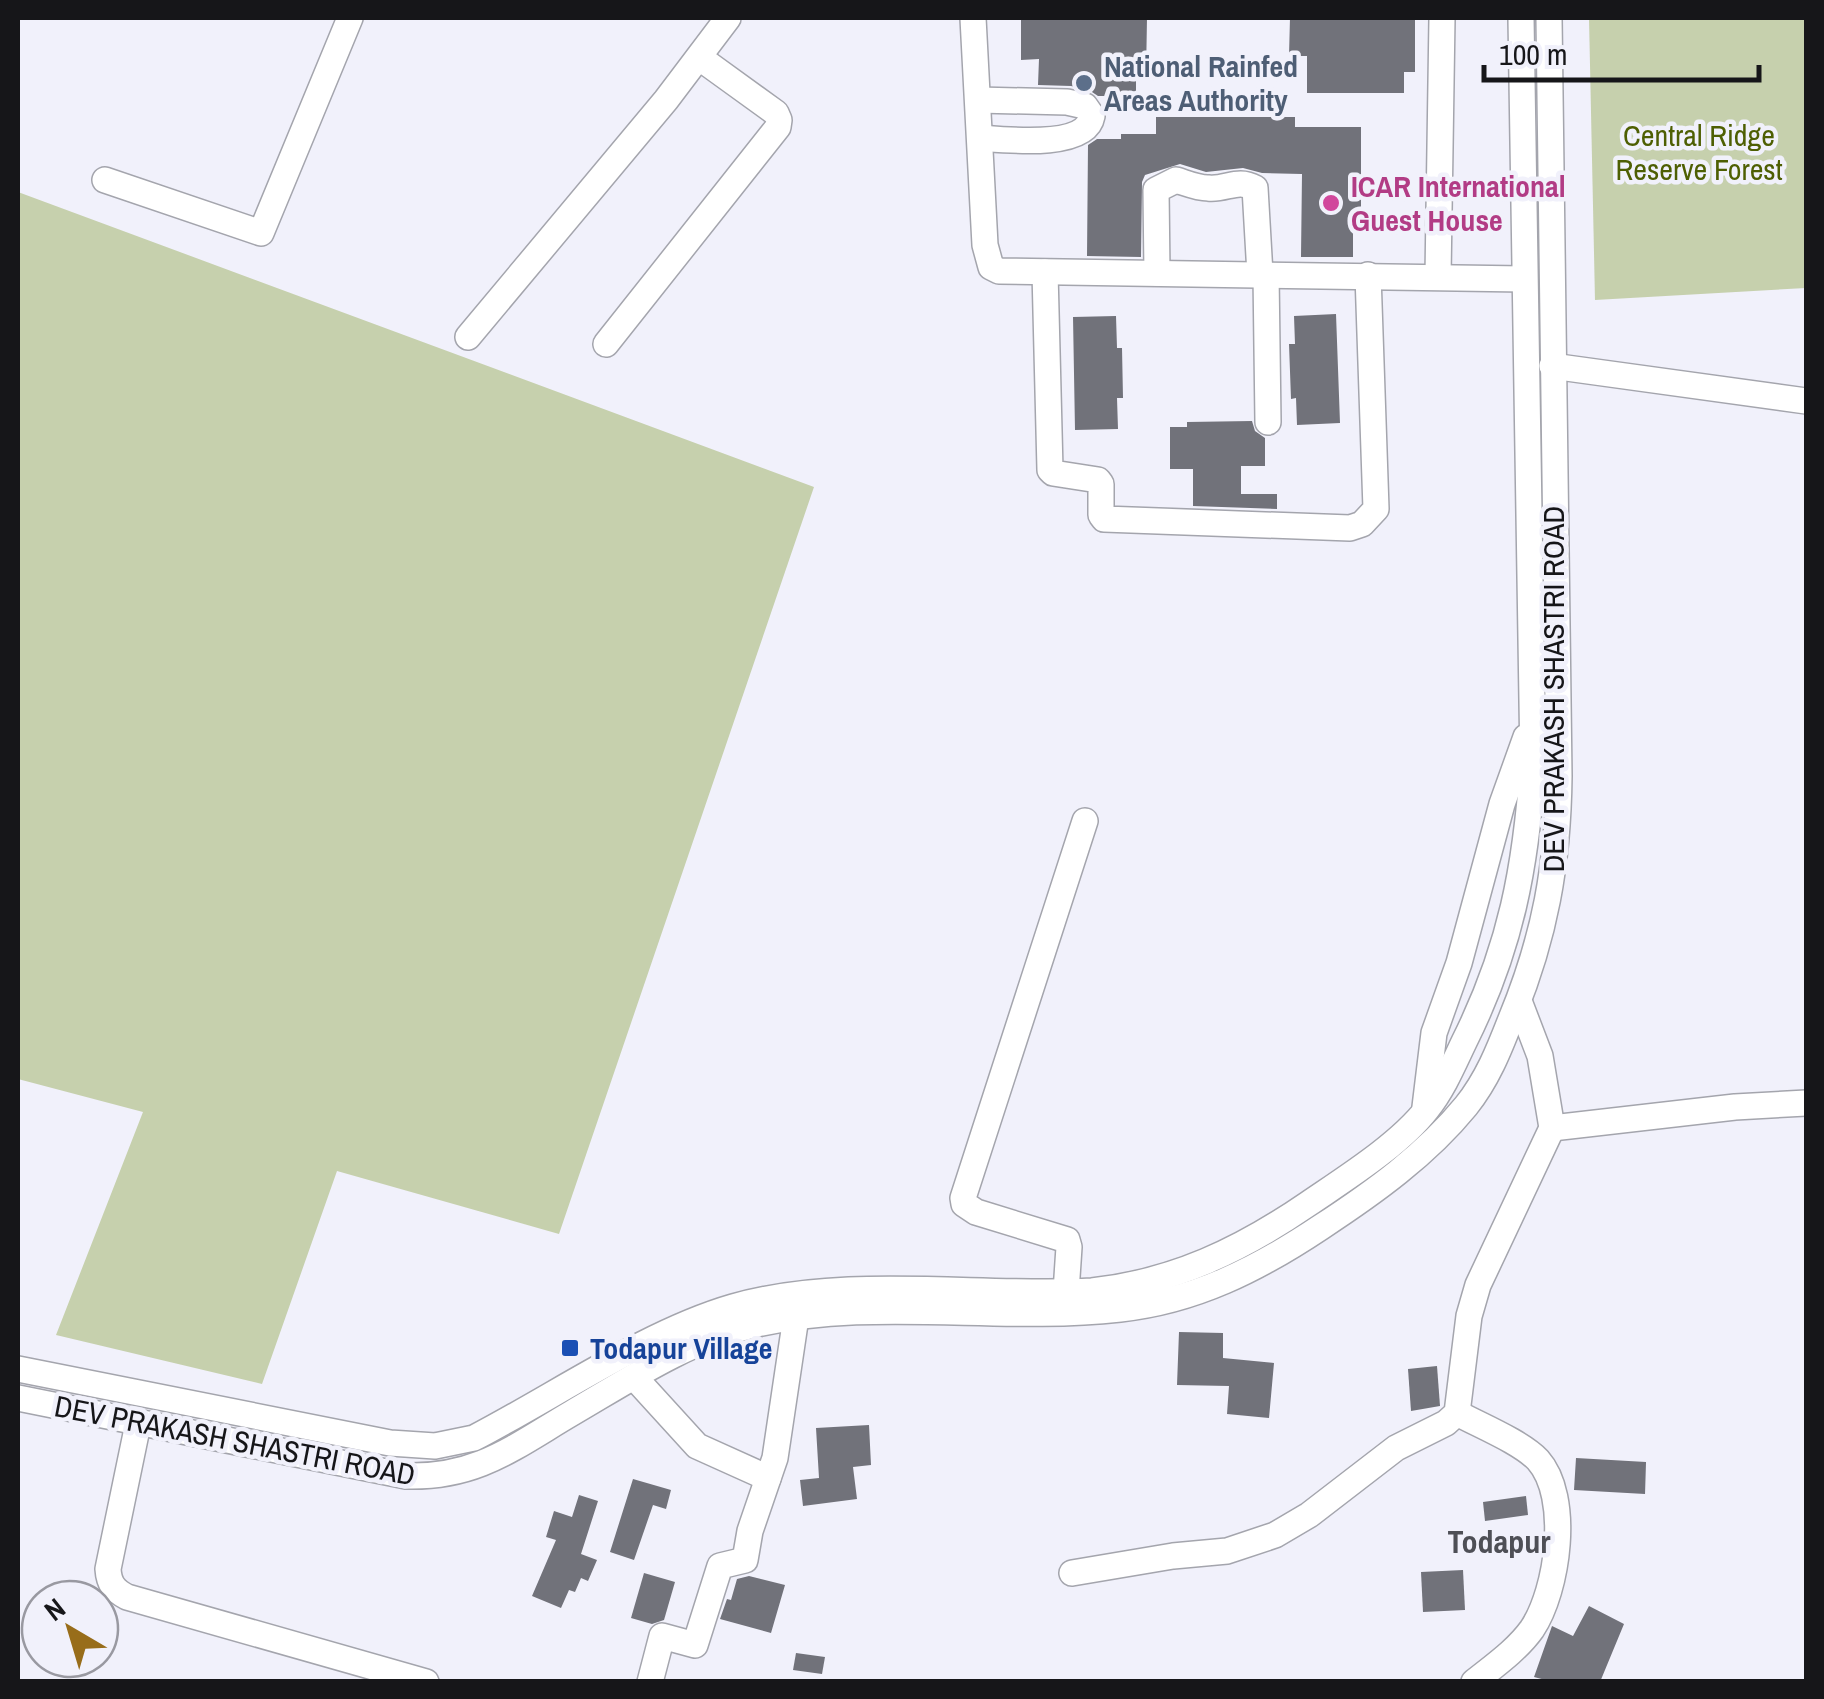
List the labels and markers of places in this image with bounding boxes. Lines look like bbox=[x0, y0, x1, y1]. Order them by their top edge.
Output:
place label: National Rainfed Areas Authority bbox=[1104, 46, 1298, 120]
marker: National Rainfed Areas Authority bbox=[1073, 72, 1095, 94]
place label: ICAR International Guest House bbox=[1351, 166, 1566, 240]
marker: ICAR International Guest House bbox=[1320, 192, 1342, 214]
place label: Todapur Village bbox=[590, 1328, 772, 1368]
marker: Todapur Village bbox=[559, 1337, 581, 1359]

